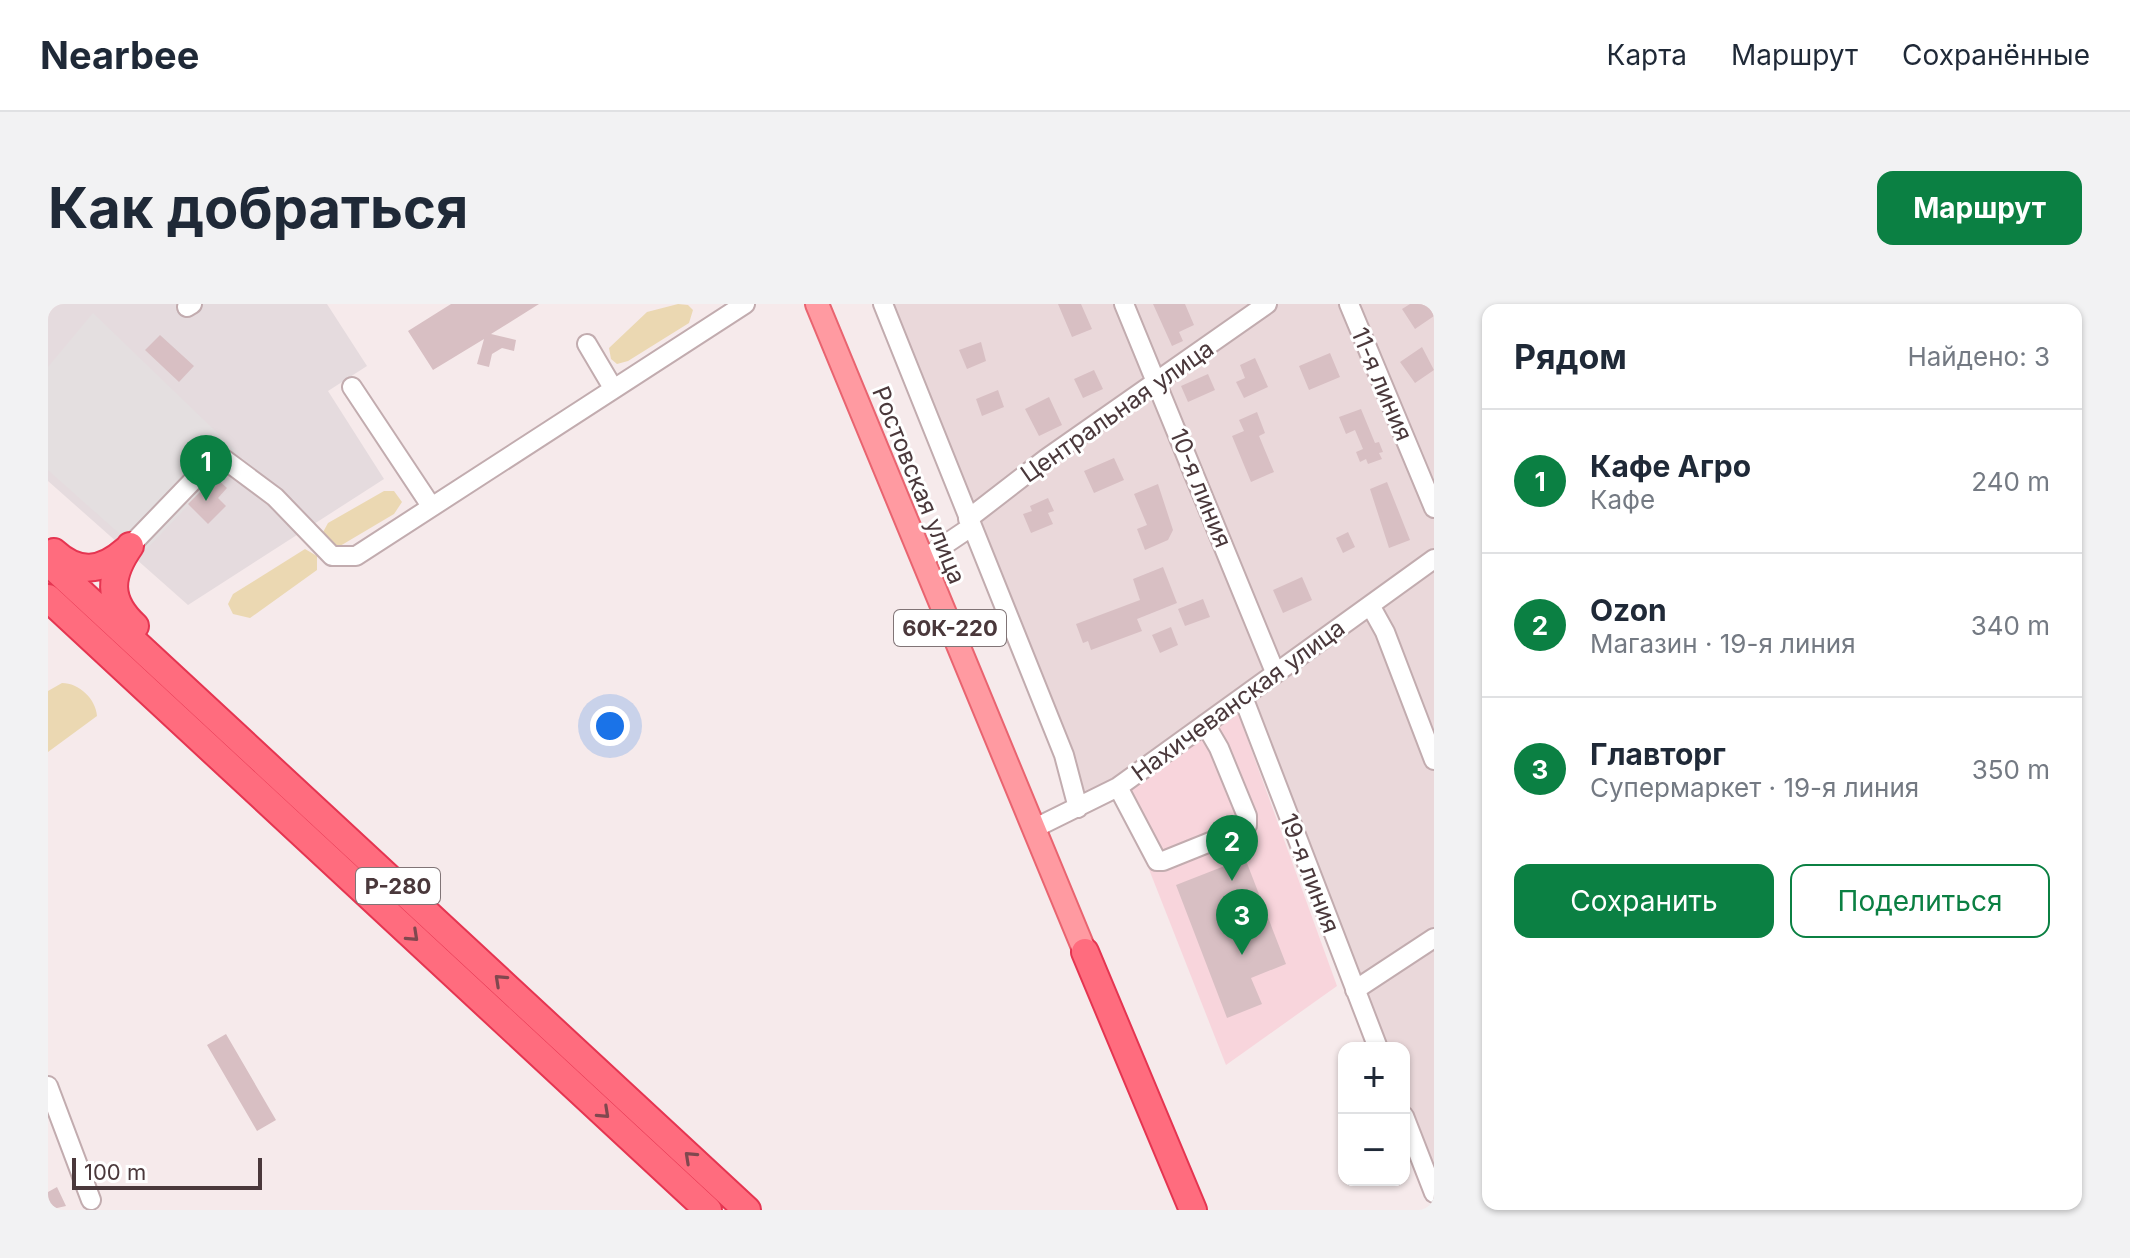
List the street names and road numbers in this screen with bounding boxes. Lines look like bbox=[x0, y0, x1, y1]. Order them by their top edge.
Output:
street label: 11-я линия bbox=[1345, 323, 1419, 445]
street label: Центральная улица bbox=[1015, 334, 1219, 488]
street label: Ростовская улица bbox=[866, 382, 972, 588]
street label: 10-я линия bbox=[1164, 424, 1238, 552]
road number: 60К-220 bbox=[894, 610, 1006, 646]
street label: Нахичеванская улица bbox=[1126, 613, 1350, 787]
street label: 19-я линия bbox=[1274, 809, 1346, 937]
road number: Р-280 bbox=[356, 868, 440, 904]

